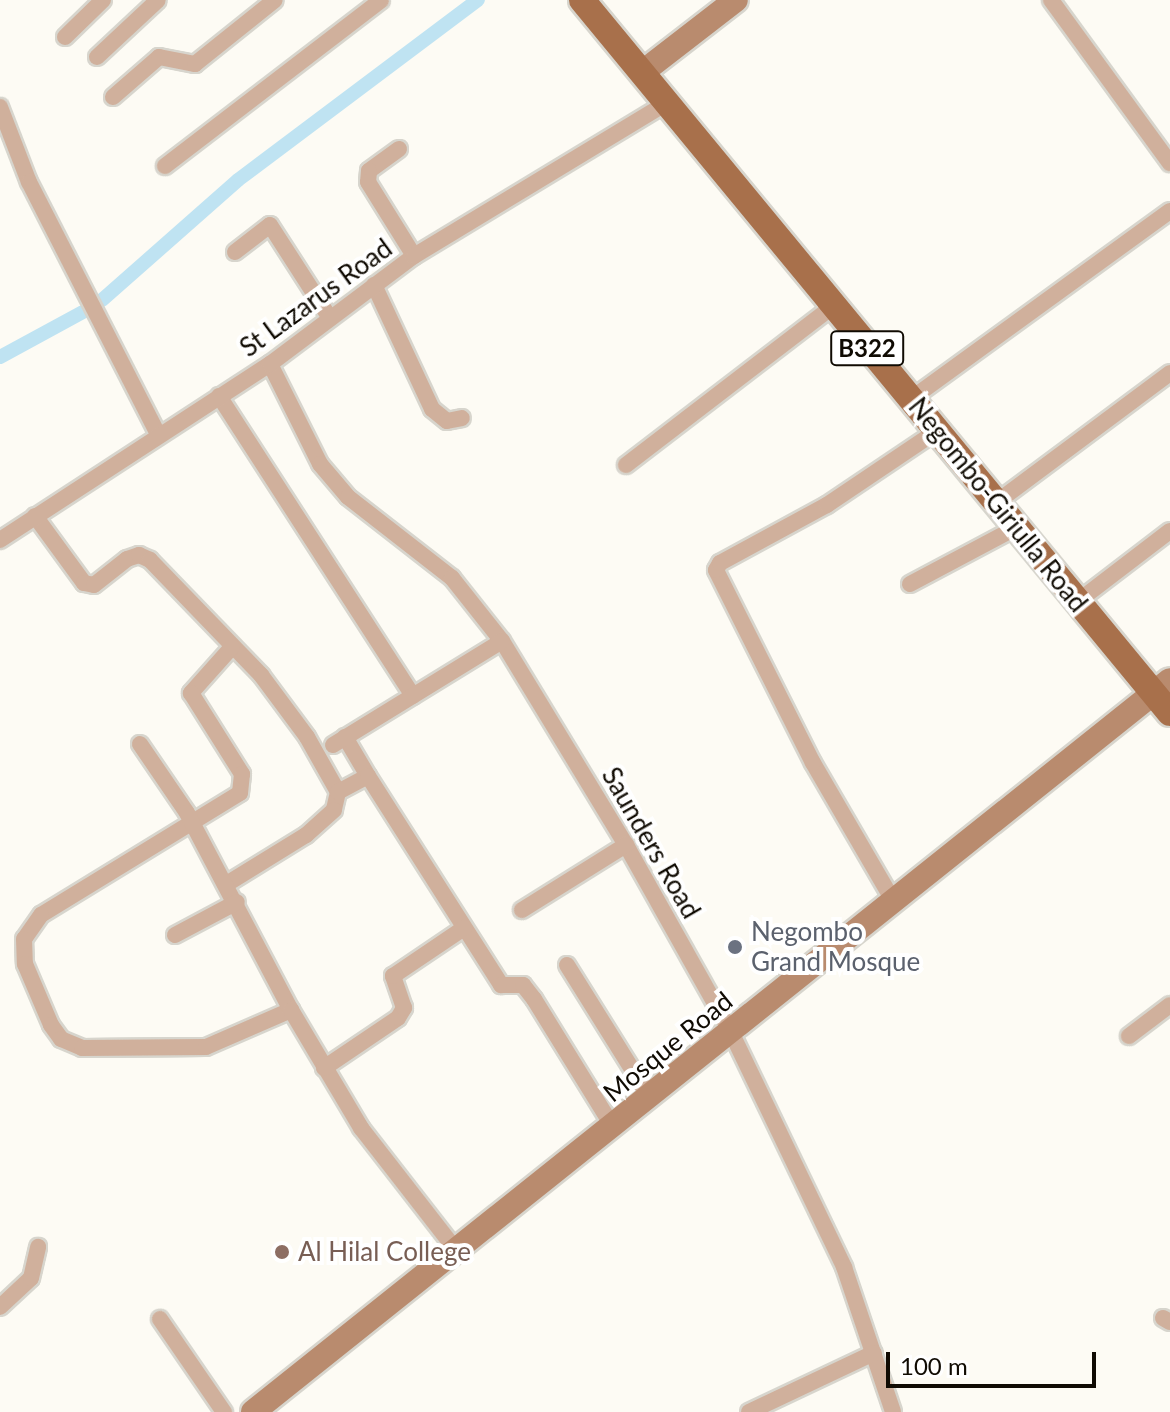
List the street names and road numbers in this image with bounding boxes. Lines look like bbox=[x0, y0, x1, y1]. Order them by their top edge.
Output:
street label: St Lazarus Road bbox=[234, 232, 398, 364]
road number: B322 bbox=[829, 328, 905, 368]
street label: Negombo-Giriulla Road bbox=[902, 392, 1094, 618]
street label: Saunders Road bbox=[595, 762, 707, 924]
street label: Mosque Road bbox=[597, 986, 739, 1108]

